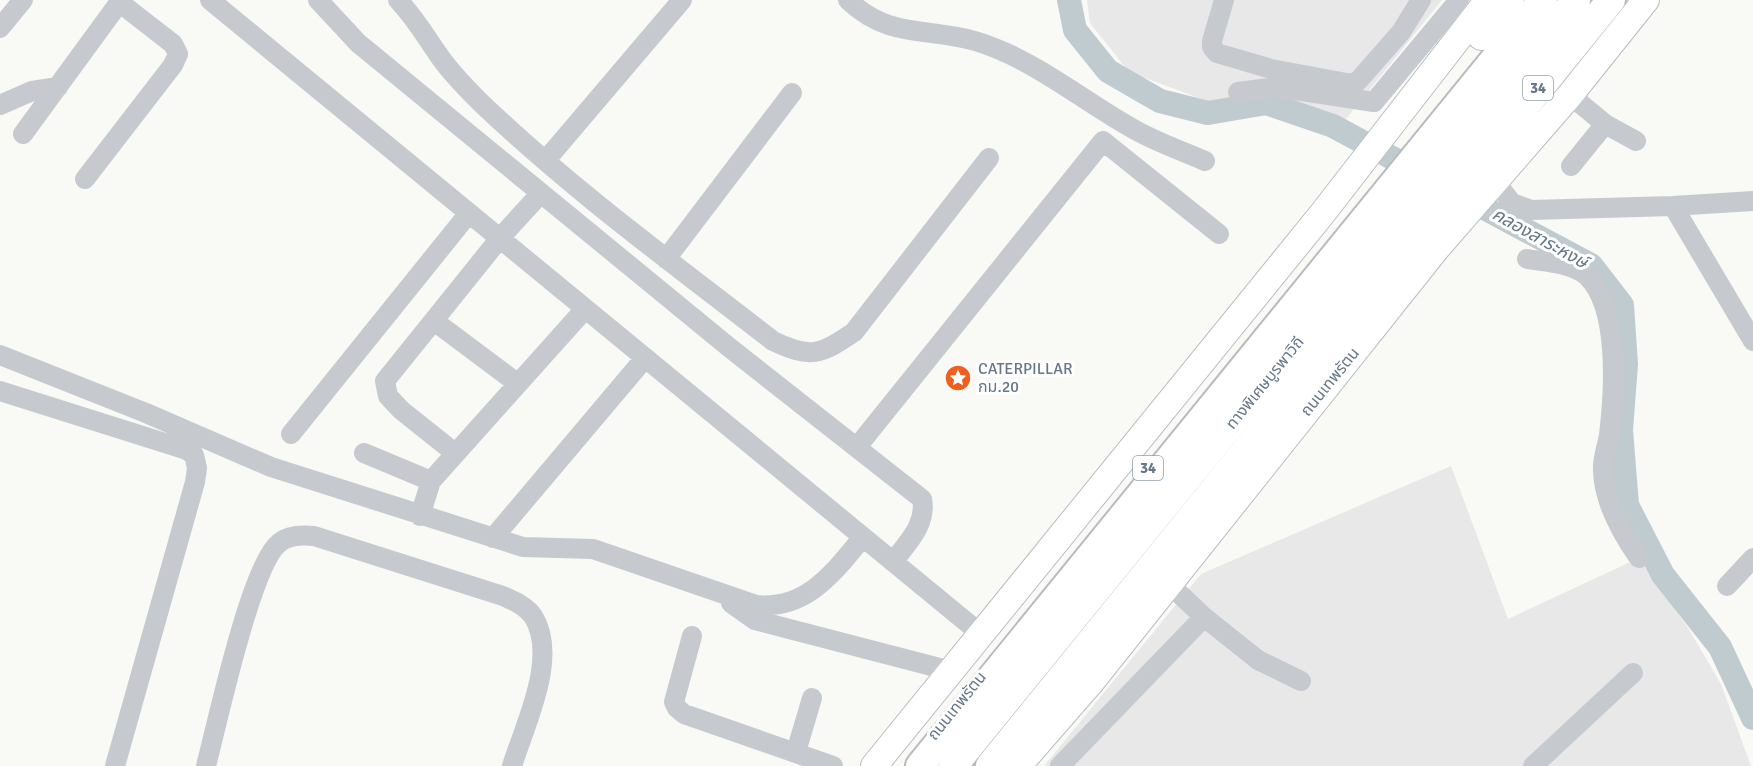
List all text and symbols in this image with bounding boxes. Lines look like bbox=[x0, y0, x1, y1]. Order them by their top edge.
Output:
road number: 34 bbox=[1523, 76, 1553, 100]
water label: คลองสาระหงษ์ bbox=[1489, 203, 1594, 275]
street label: ทางพิเศษบูรพาวิถี bbox=[1222, 333, 1308, 433]
street label: ถนนเทพรัตน bbox=[1296, 344, 1364, 420]
place label: CATERPILLAR กม.20 bbox=[978, 359, 1073, 397]
place icon: CATERPILLAR กม.20 bbox=[943, 363, 973, 393]
road number: 34 bbox=[1133, 456, 1163, 480]
street label: ถนนเทพรัตน bbox=[923, 668, 991, 744]

